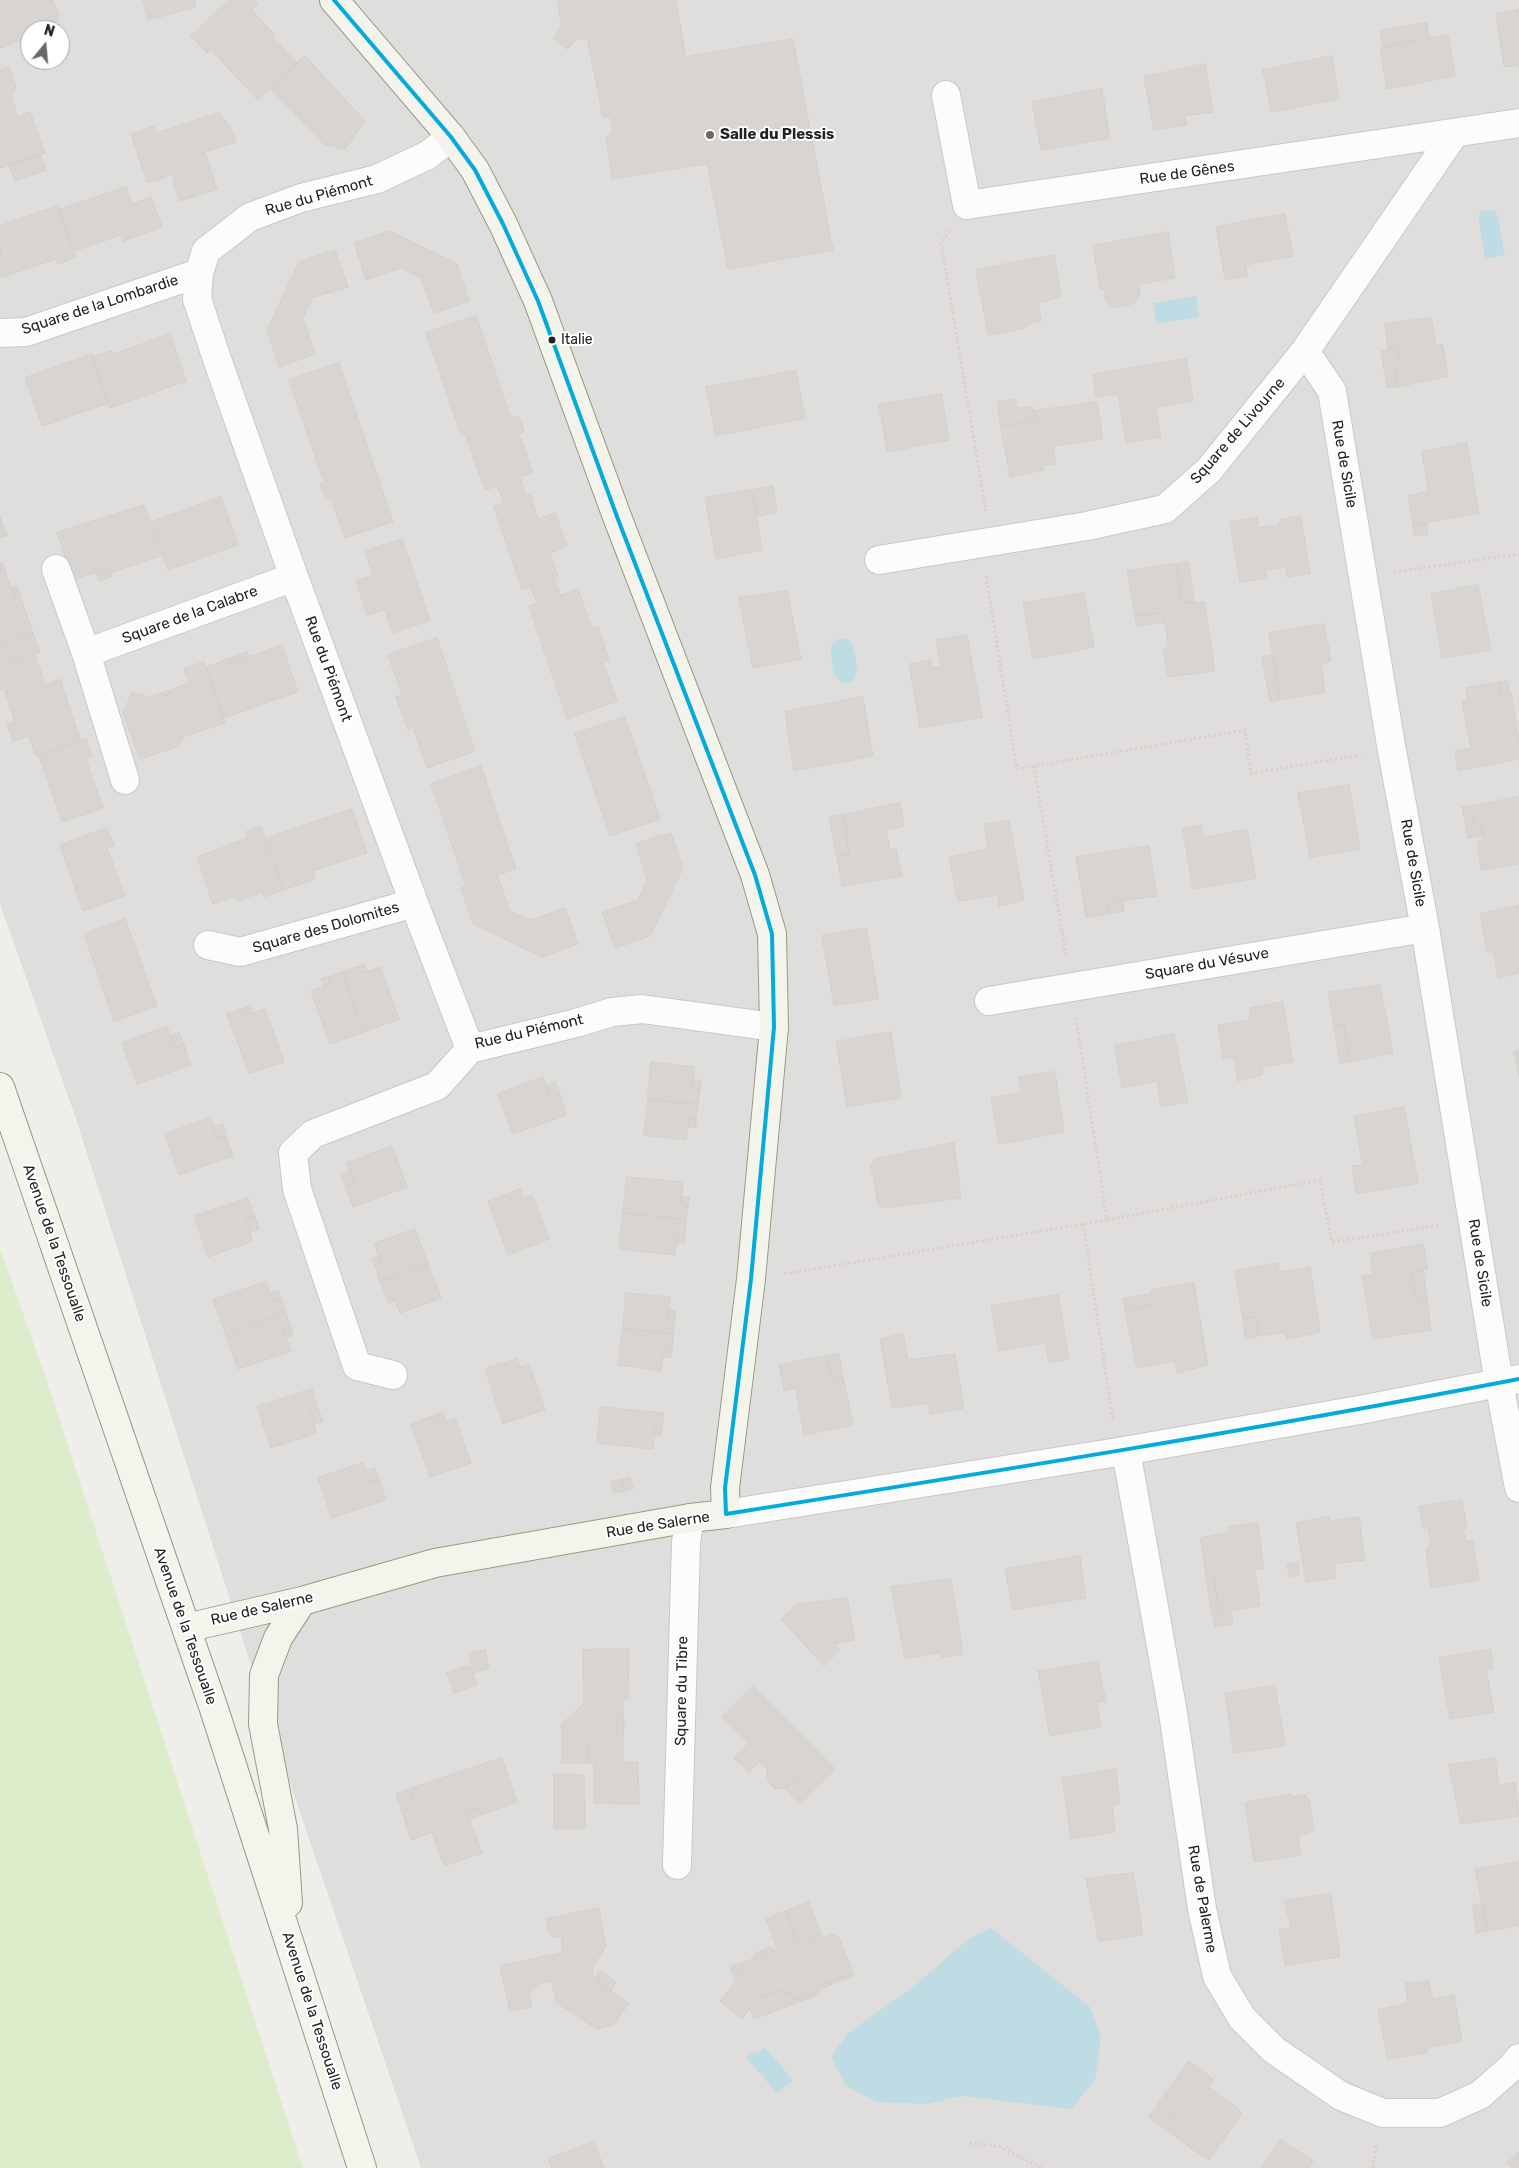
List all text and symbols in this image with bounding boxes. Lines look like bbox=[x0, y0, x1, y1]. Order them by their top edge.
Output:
north arrow bbox=[20, 20, 70, 70]
text: N bbox=[42, 22, 57, 41]
place label: Salle du Plessis bbox=[720, 126, 834, 144]
marker: Salle du Plessis bbox=[704, 129, 716, 141]
street label: Rue de Gênes bbox=[1138, 157, 1236, 189]
street label: Rue du Piémont bbox=[263, 172, 375, 220]
street label: Square de la Lombardie bbox=[19, 271, 181, 339]
place label: Italie bbox=[561, 332, 593, 348]
marker: Italie bbox=[547, 335, 557, 345]
street label: Square de Livourne bbox=[1187, 374, 1289, 488]
street label: Rue de Sicile bbox=[1327, 419, 1361, 509]
street label: Square de la Calabre bbox=[120, 582, 260, 648]
street label: Rue du Piémont bbox=[301, 614, 355, 724]
street label: Rue de Sicile bbox=[1396, 818, 1430, 908]
street label: Square des Dolomites bbox=[250, 898, 402, 958]
street label: Square du Vésuve bbox=[1144, 944, 1270, 984]
street label: Rue du Piémont bbox=[473, 1011, 585, 1053]
street label: Avenue de la Tessoualle bbox=[19, 1162, 89, 1324]
street label: Rue de Sicile bbox=[1464, 1218, 1496, 1308]
street label: Rue de Salerne bbox=[605, 1508, 711, 1542]
street label: Avenue de la Tessoualle bbox=[150, 1545, 220, 1707]
street label: Rue de Salerne bbox=[209, 1588, 315, 1630]
street label: Square du Tibre bbox=[672, 1636, 692, 1746]
street label: Rue de Palerme bbox=[1184, 1844, 1220, 1954]
street label: Avenue de la Tessoualle bbox=[278, 1930, 346, 2092]

